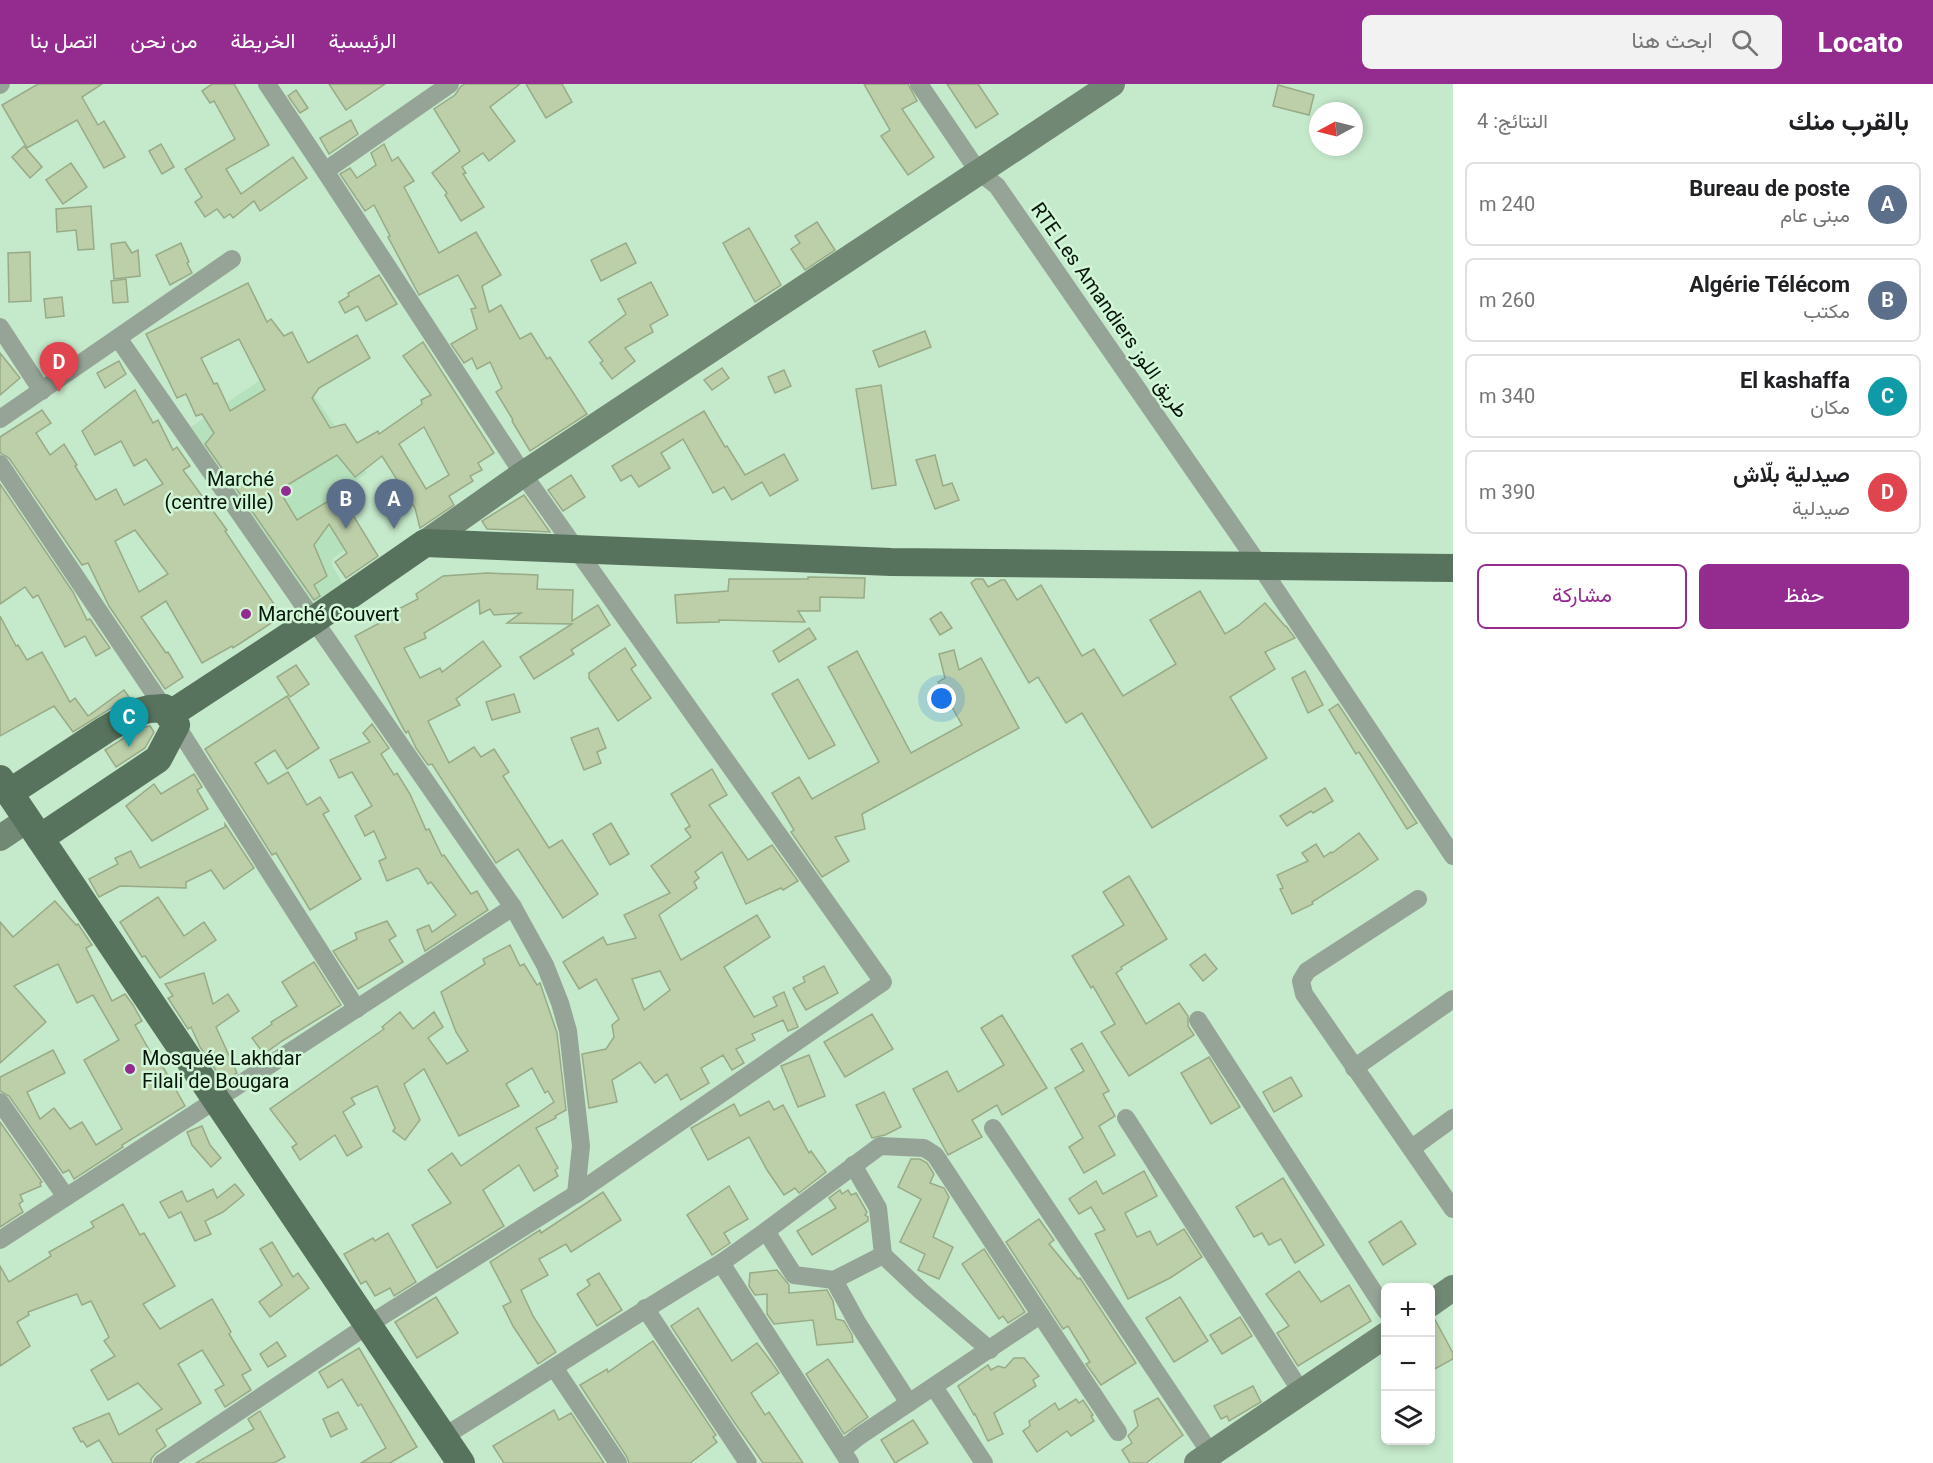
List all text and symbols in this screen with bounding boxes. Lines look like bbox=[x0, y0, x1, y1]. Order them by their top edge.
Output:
search box bbox=[1362, 15, 1782, 69]
icon: search bbox=[1728, 26, 1761, 59]
text: Locato bbox=[1818, 26, 1903, 59]
text: ابحث هنا bbox=[1632, 28, 1713, 53]
text: اتصل بنا bbox=[30, 29, 97, 53]
text: من نحن bbox=[130, 29, 197, 53]
text: الخريطة bbox=[230, 29, 295, 53]
text: الرئيسية bbox=[328, 29, 396, 53]
north arrow bbox=[1309, 102, 1363, 156]
text: بالقرب منك bbox=[1788, 106, 1909, 136]
text: النتائج: 4 bbox=[1477, 109, 1548, 133]
text: Bureau de poste bbox=[1689, 176, 1850, 201]
text: 240 m bbox=[1479, 192, 1535, 216]
text: A bbox=[1881, 192, 1894, 216]
street label: RTE Les Amandiers طريق اللوز bbox=[1025, 198, 1194, 423]
text: مبنى عام bbox=[1780, 203, 1850, 227]
text: Algérie Télécom bbox=[1689, 272, 1850, 297]
text: 260 m bbox=[1479, 288, 1535, 312]
text: B bbox=[1881, 288, 1894, 312]
text: مكتب bbox=[1803, 299, 1850, 323]
pin: D bbox=[40, 342, 78, 392]
text: El kashaffa bbox=[1740, 368, 1850, 393]
text: 340 m bbox=[1479, 384, 1535, 408]
text: C bbox=[1881, 384, 1894, 408]
text: مكان bbox=[1810, 395, 1850, 419]
text: صيدلية بلّاش bbox=[1733, 462, 1850, 487]
place label: Marché (centre ville) bbox=[164, 467, 274, 514]
pin: B bbox=[326, 480, 366, 529]
pin: A bbox=[374, 480, 414, 529]
text: 390 m bbox=[1479, 480, 1535, 504]
text: D bbox=[1881, 480, 1894, 504]
marker: Marché (centre ville) bbox=[279, 484, 293, 498]
text: صيدلية bbox=[1792, 496, 1850, 520]
button: مشاركة bbox=[1477, 564, 1687, 629]
button: حفظ bbox=[1699, 564, 1909, 629]
place label: Marché Couvert bbox=[258, 602, 399, 626]
marker: Marché Couvert bbox=[239, 607, 253, 621]
your location bbox=[927, 684, 956, 713]
pin: C bbox=[110, 698, 148, 747]
place label: Mosquée Lakhdar Filali de Bougara bbox=[142, 1046, 302, 1093]
marker: Mosquée Lakhdar Filali de Bougara bbox=[123, 1062, 137, 1076]
map controls bbox=[1381, 1283, 1435, 1445]
button: + bbox=[1381, 1283, 1435, 1337]
button: − bbox=[1381, 1337, 1435, 1391]
button: layers bbox=[1381, 1391, 1435, 1445]

